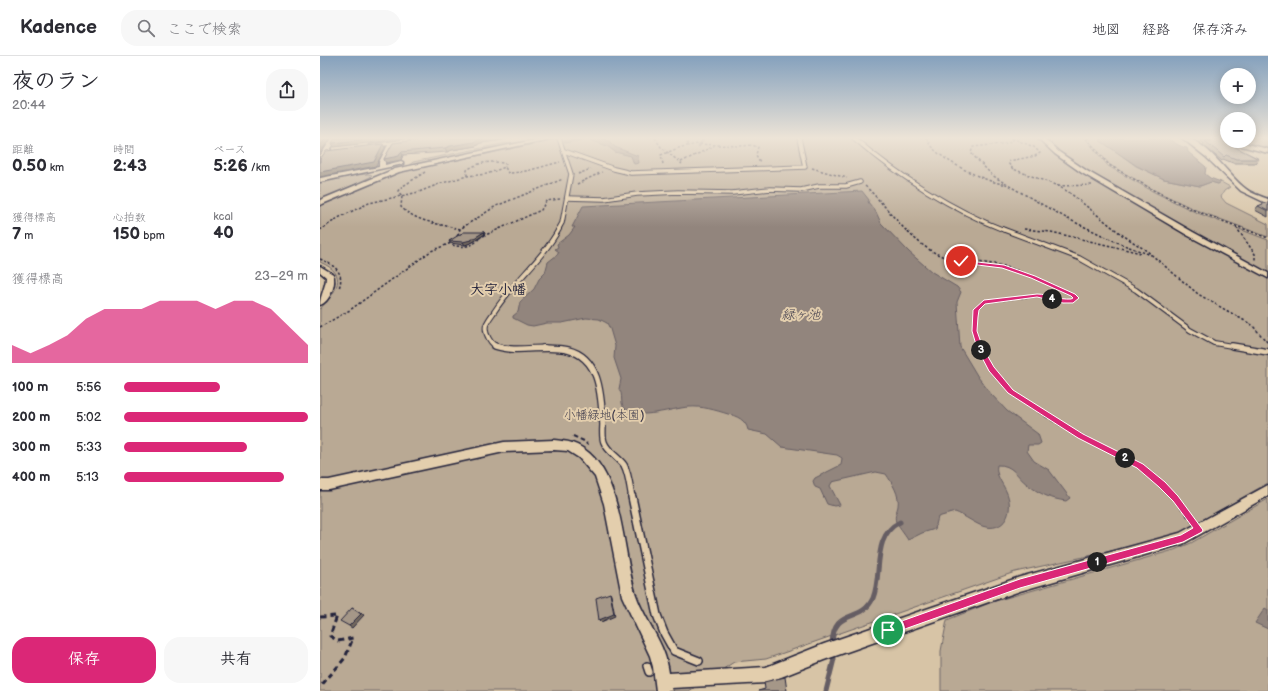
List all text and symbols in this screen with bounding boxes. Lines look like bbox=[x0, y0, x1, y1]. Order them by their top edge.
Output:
search box bbox=[121, 10, 401, 46]
text: Kadence bbox=[20, 16, 97, 39]
icon: search bbox=[135, 17, 157, 39]
text: ここで検索 bbox=[167, 20, 242, 39]
text: 地図 bbox=[1092, 21, 1120, 38]
text: 経路 bbox=[1142, 21, 1170, 38]
text: 保存済み bbox=[1192, 21, 1248, 38]
text: 夜のラン bbox=[12, 68, 100, 95]
map controls bbox=[1220, 68, 1256, 148]
button: + bbox=[1220, 68, 1256, 104]
button: share bbox=[266, 69, 308, 111]
text: 20:44 bbox=[12, 97, 46, 113]
button: − bbox=[1220, 112, 1256, 148]
text: 距離 bbox=[12, 143, 34, 156]
text: 時間 bbox=[113, 143, 135, 156]
text: ペース bbox=[213, 143, 246, 156]
text: 0.50 bbox=[12, 156, 47, 176]
text: 2:43 bbox=[113, 156, 147, 176]
text: 5:26 bbox=[213, 156, 248, 176]
text: km bbox=[47, 161, 64, 174]
text: /km bbox=[248, 161, 270, 174]
text: kcal bbox=[213, 210, 233, 223]
text: 獲得標高 bbox=[12, 211, 56, 224]
text: 心拍数 bbox=[113, 211, 146, 224]
text: 40 bbox=[213, 223, 234, 243]
text: 7 bbox=[12, 224, 21, 244]
text: 150 bbox=[113, 224, 140, 244]
text: m bbox=[21, 229, 33, 242]
text: bpm bbox=[140, 229, 165, 242]
pin bbox=[944, 244, 978, 278]
icon: check bbox=[950, 250, 972, 272]
text: 23–29 m bbox=[255, 268, 308, 284]
text: 獲得標高 bbox=[12, 271, 64, 287]
district label: 大字小幡 bbox=[470, 281, 526, 298]
pin: 4 bbox=[1042, 289, 1062, 309]
text: 4 bbox=[1049, 292, 1055, 305]
water label: 緑ヶ池 bbox=[781, 307, 821, 323]
pin: 3 bbox=[971, 340, 991, 360]
text: 3 bbox=[978, 343, 984, 356]
text: 100 m bbox=[12, 379, 48, 395]
text: 5:56 bbox=[76, 379, 101, 395]
park label: 小幡緑地(本園) bbox=[564, 408, 644, 423]
text: 200 m bbox=[12, 409, 50, 425]
text: 5:02 bbox=[76, 409, 101, 425]
text: 300 m bbox=[12, 439, 50, 455]
text: 5:33 bbox=[76, 439, 102, 455]
pin: 2 bbox=[1115, 448, 1135, 468]
text: 2 bbox=[1122, 451, 1128, 464]
text: 400 m bbox=[12, 469, 50, 485]
text: 5:13 bbox=[76, 469, 99, 485]
pin: 1 bbox=[1087, 552, 1107, 572]
text: 1 bbox=[1095, 555, 1099, 568]
pin bbox=[871, 613, 905, 647]
icon: arrive bbox=[877, 619, 899, 641]
button: 保存 bbox=[12, 637, 156, 683]
button: 共有 bbox=[164, 637, 308, 683]

